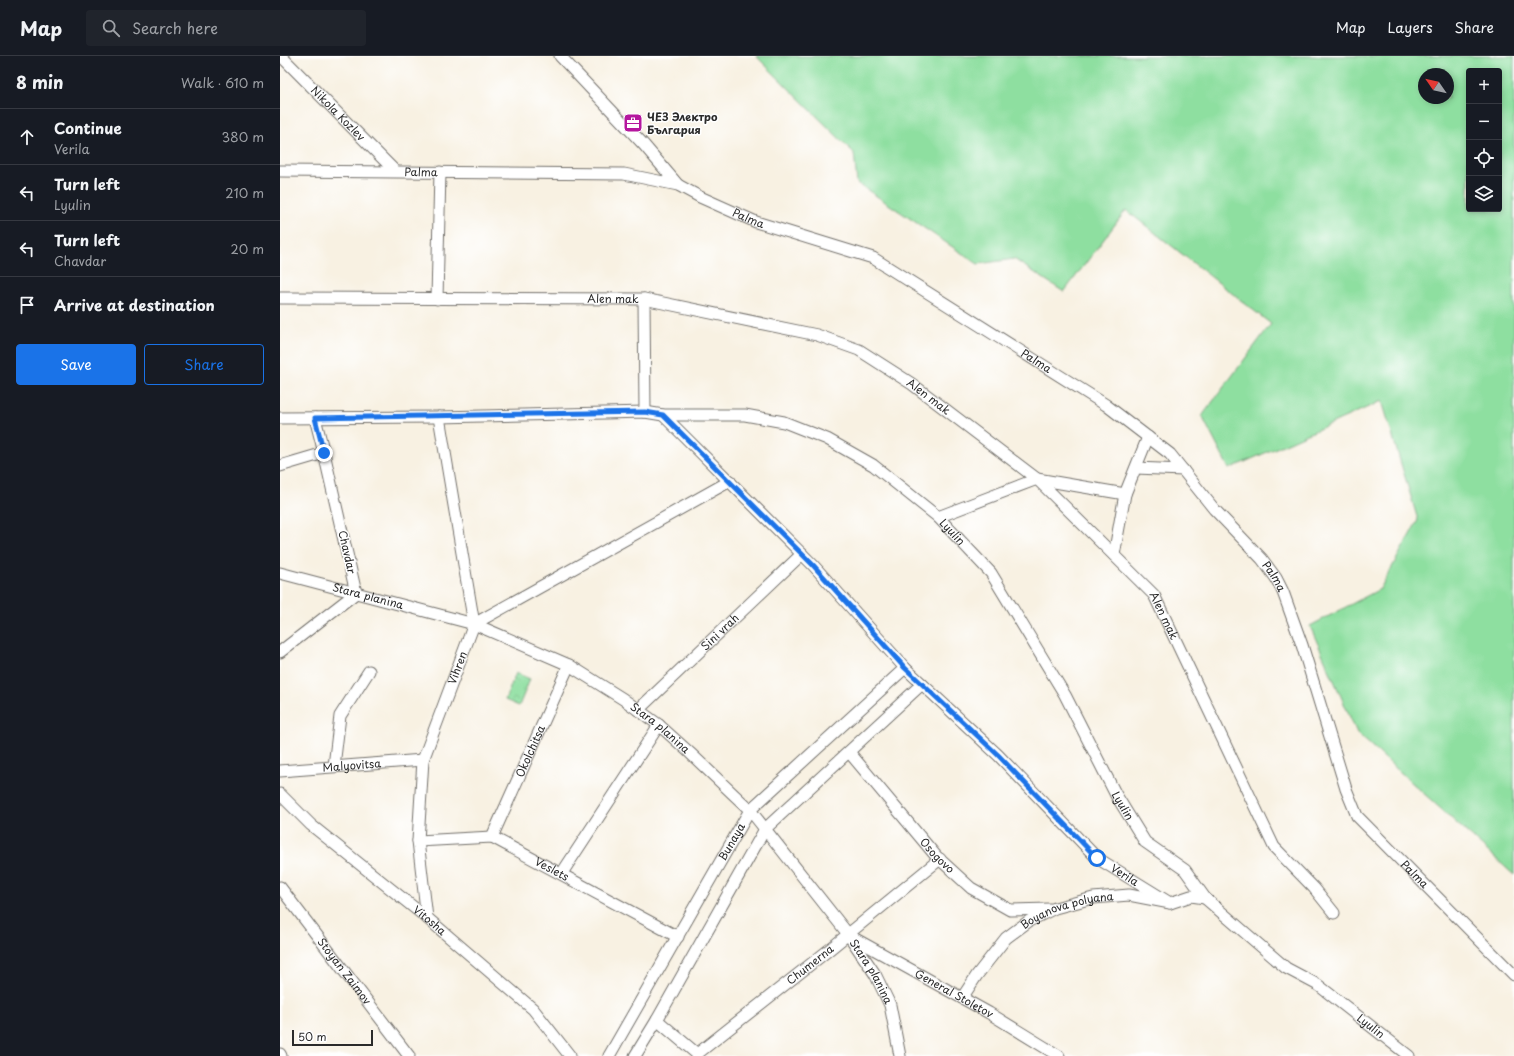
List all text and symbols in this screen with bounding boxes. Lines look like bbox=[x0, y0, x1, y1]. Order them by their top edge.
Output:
search box bbox=[86, 10, 366, 46]
text: Map bbox=[20, 14, 62, 42]
text: Search here bbox=[132, 16, 218, 39]
icon: search bbox=[100, 17, 122, 39]
text: Map bbox=[1336, 17, 1366, 38]
text: Layers bbox=[1388, 17, 1433, 38]
text: Share bbox=[1455, 17, 1494, 38]
north arrow bbox=[1418, 68, 1454, 104]
map controls bbox=[1466, 68, 1502, 212]
button: + bbox=[1466, 68, 1502, 104]
text: 8 min bbox=[16, 69, 64, 95]
text: Walk · 610 m bbox=[181, 73, 264, 92]
street label: Nikola Kozlev bbox=[307, 82, 370, 145]
button: − bbox=[1466, 104, 1502, 140]
place label: ЧЕЗ Электро България bbox=[647, 108, 718, 138]
office icon: ЧЕЗ Электро България bbox=[622, 112, 644, 134]
text: Continue bbox=[54, 116, 122, 139]
icon: ahead bbox=[16, 126, 38, 148]
text: 380 m bbox=[221, 127, 264, 146]
text: Verila bbox=[54, 139, 90, 158]
button: locate bbox=[1466, 140, 1502, 176]
street label: Palma bbox=[404, 163, 438, 180]
text: Turn left bbox=[54, 172, 120, 195]
button: layers bbox=[1466, 176, 1502, 212]
icon: left bbox=[16, 182, 38, 204]
text: 210 m bbox=[225, 183, 264, 202]
text: Lyulin bbox=[54, 195, 91, 214]
street label: Palma bbox=[730, 204, 767, 232]
text: Turn left bbox=[54, 228, 120, 251]
icon: left bbox=[16, 238, 38, 260]
text: 20 m bbox=[230, 239, 264, 258]
text: Chavdar bbox=[54, 251, 106, 270]
street label: Alen mak bbox=[587, 290, 639, 307]
text: Arrive at destination bbox=[54, 293, 215, 316]
icon: arrive bbox=[16, 294, 38, 316]
button: Save bbox=[16, 344, 136, 385]
button: Share bbox=[144, 344, 264, 385]
street label: Palma bbox=[1018, 345, 1055, 377]
street label: Alen mak bbox=[904, 374, 955, 419]
route end bbox=[315, 444, 333, 462]
street label: Lyulin bbox=[936, 515, 970, 549]
street label: Chavdar bbox=[334, 529, 361, 575]
street label: Palma bbox=[1258, 557, 1291, 595]
street label: Stara planina bbox=[331, 578, 406, 613]
street label: Alen mak bbox=[1146, 589, 1183, 643]
street label: Sini vrah bbox=[697, 609, 742, 654]
street label: Vihren bbox=[443, 649, 471, 687]
street label: Stara planina bbox=[627, 698, 694, 757]
street label: Okolchitsa bbox=[511, 722, 549, 780]
street label: Malyovitsa bbox=[322, 754, 382, 776]
street label: Lyulin bbox=[1108, 788, 1139, 823]
street label: Bunaya bbox=[714, 819, 749, 863]
street label: Osogovo bbox=[916, 834, 959, 877]
route start bbox=[1088, 849, 1106, 867]
street label: Veslets bbox=[532, 853, 572, 885]
street label: Palma bbox=[1397, 856, 1433, 892]
street label: Verila bbox=[1108, 859, 1142, 890]
street label: Boyanova polyana bbox=[1016, 887, 1114, 933]
street label: Vitosha bbox=[410, 901, 450, 939]
street label: Stoyan Zaimov bbox=[314, 934, 376, 1008]
street label: Stara planina bbox=[846, 935, 897, 1007]
street label: Chumerna bbox=[782, 940, 837, 988]
street label: General Stoletov bbox=[912, 965, 997, 1022]
street label: Lyulin bbox=[1354, 1009, 1389, 1042]
scale bar bbox=[292, 1028, 373, 1047]
text: 50 m bbox=[298, 1028, 327, 1045]

